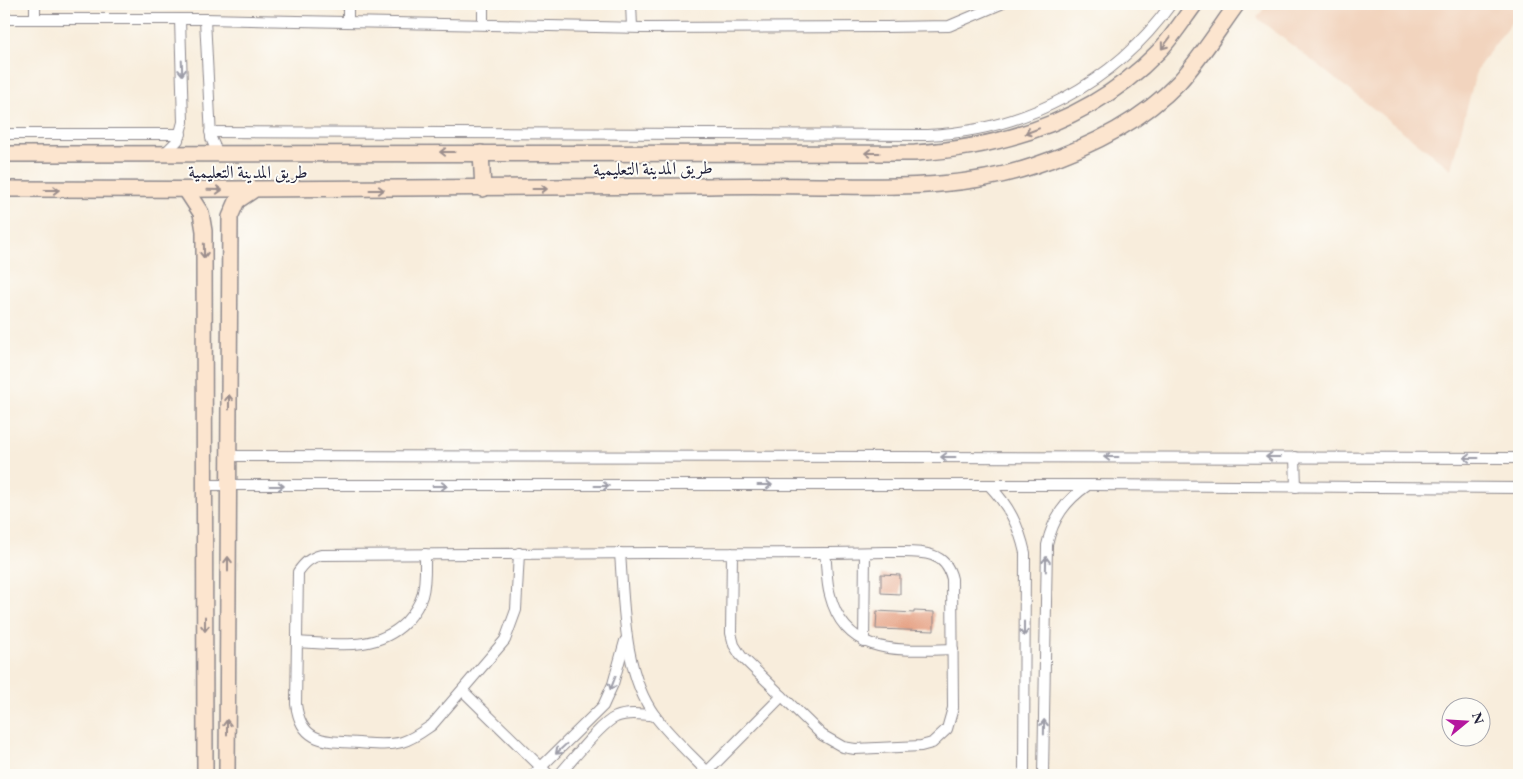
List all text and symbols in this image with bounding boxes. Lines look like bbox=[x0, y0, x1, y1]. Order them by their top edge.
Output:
one-way arrow bbox=[1161, 36, 1171, 50]
one-way arrow bbox=[177, 60, 187, 76]
one-way arrow bbox=[1025, 127, 1040, 136]
one-way arrow bbox=[440, 147, 456, 157]
one-way arrow bbox=[865, 148, 881, 158]
street label: طريق المدينة التعليمية bbox=[593, 155, 713, 182]
street label: طريق المدينة التعليمية bbox=[188, 160, 308, 184]
one-way arrow bbox=[532, 184, 548, 194]
one-way arrow bbox=[44, 185, 60, 194]
one-way arrow bbox=[206, 185, 223, 195]
one-way arrow bbox=[369, 185, 385, 195]
one-way arrow bbox=[199, 243, 209, 259]
one-way arrow bbox=[224, 394, 234, 410]
one-way arrow bbox=[940, 452, 956, 462]
one-way arrow bbox=[1103, 452, 1119, 462]
one-way arrow bbox=[1265, 452, 1282, 462]
one-way arrow bbox=[1463, 453, 1479, 463]
one-way arrow bbox=[756, 480, 773, 490]
one-way arrow bbox=[269, 481, 285, 491]
one-way arrow bbox=[432, 481, 448, 491]
one-way arrow bbox=[594, 481, 610, 491]
one-way arrow bbox=[223, 556, 233, 572]
one-way arrow bbox=[1041, 556, 1051, 572]
one-way arrow bbox=[200, 616, 210, 632]
one-way arrow bbox=[1019, 620, 1029, 636]
one-way arrow bbox=[608, 675, 617, 690]
north arrow bbox=[1440, 696, 1490, 746]
text: N bbox=[1468, 710, 1489, 727]
one-way arrow bbox=[222, 719, 232, 735]
one-way arrow bbox=[1039, 719, 1049, 735]
one-way arrow bbox=[554, 743, 567, 755]

